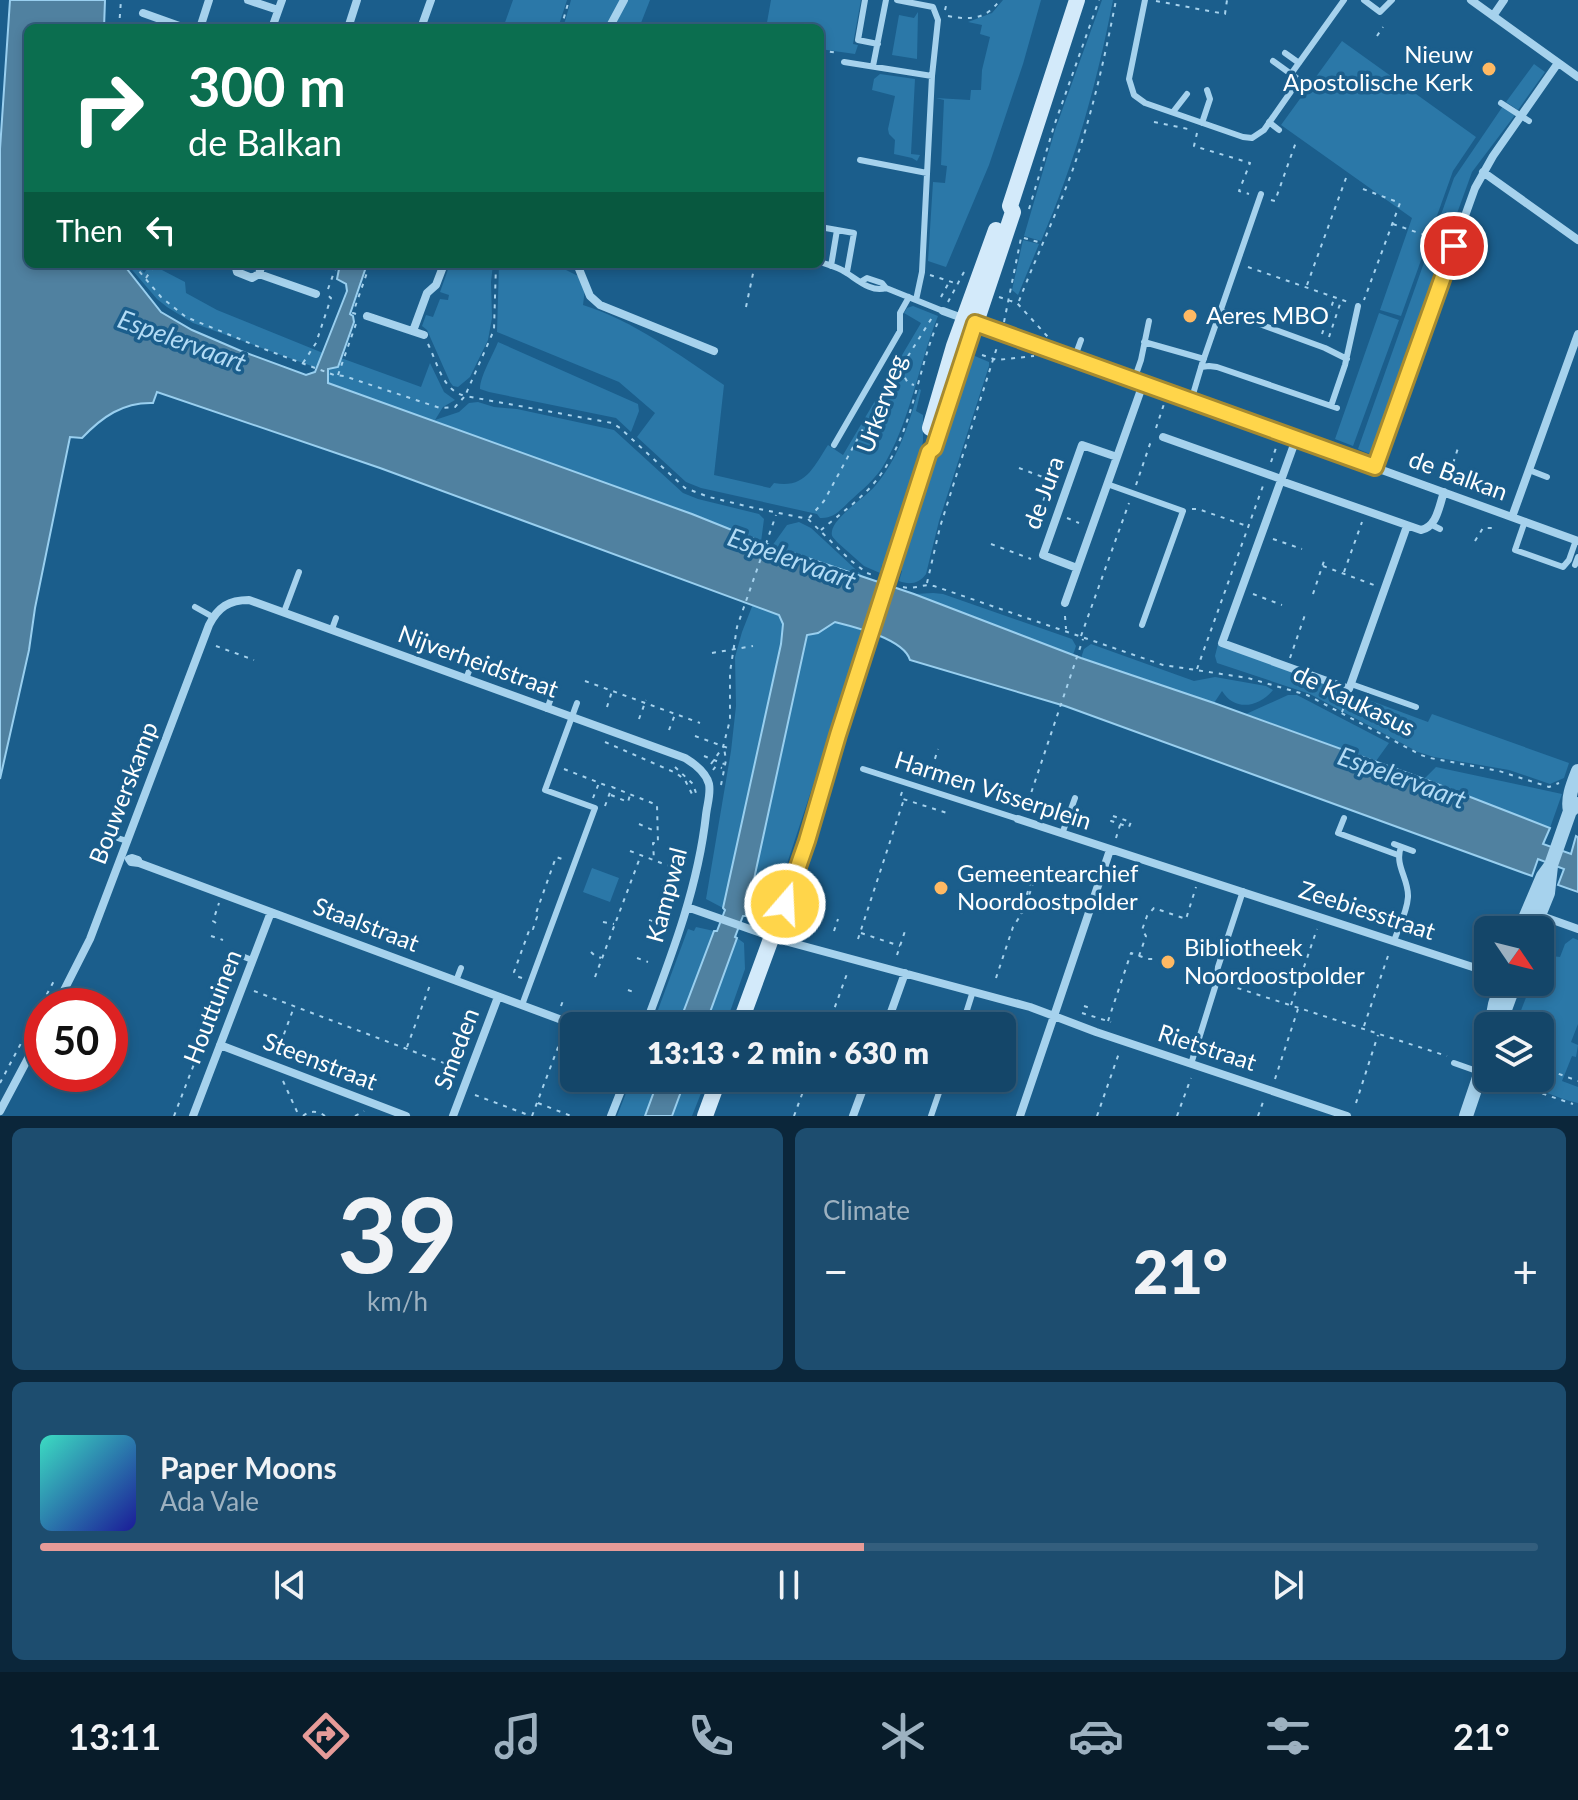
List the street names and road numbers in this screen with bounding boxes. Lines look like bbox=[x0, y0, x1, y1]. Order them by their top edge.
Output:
street label: Urkerweg bbox=[849, 350, 912, 457]
street label: de Balkan bbox=[1405, 443, 1512, 506]
street label: de Jura bbox=[1016, 452, 1069, 533]
street label: Nijverheidstraat bbox=[395, 618, 563, 703]
street label: de Kaukasus bbox=[1289, 658, 1420, 742]
street label: Bouwerskamp bbox=[82, 717, 163, 868]
street label: Harmen Visserplein bbox=[892, 744, 1095, 835]
street label: Kampwal bbox=[639, 844, 692, 945]
street label: Zeebiesstraat bbox=[1296, 874, 1440, 945]
street label: Staalstraat bbox=[310, 890, 424, 957]
street label: Houttuinen bbox=[177, 945, 247, 1068]
street label: Smeden bbox=[427, 1004, 484, 1093]
street label: Rietstraat bbox=[1155, 1017, 1261, 1076]
street label: Steenstraat bbox=[260, 1026, 382, 1096]

